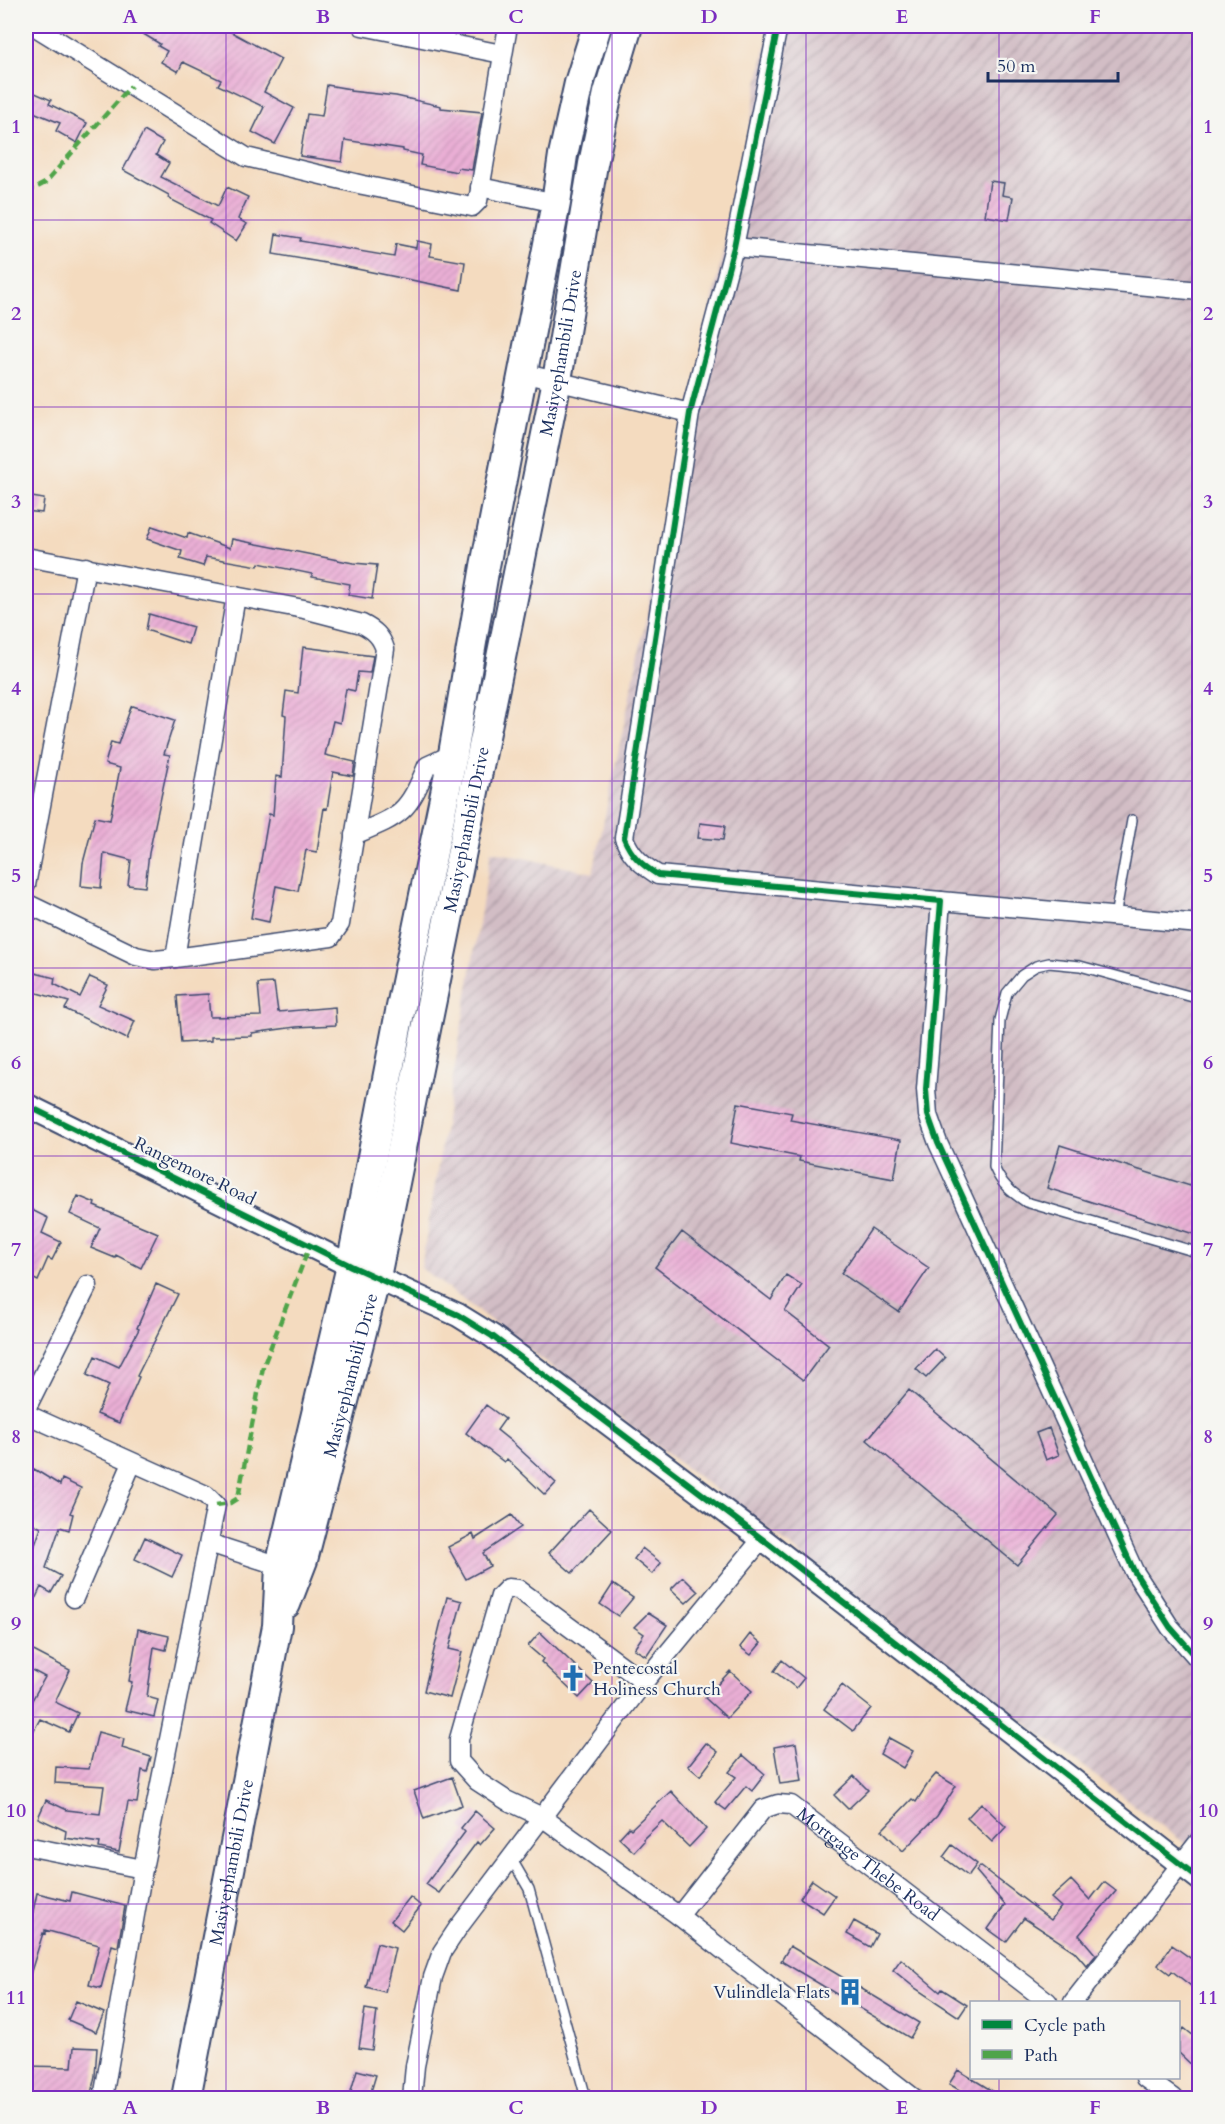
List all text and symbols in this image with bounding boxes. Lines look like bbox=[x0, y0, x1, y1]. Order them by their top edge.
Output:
text: A bbox=[122, 3, 138, 30]
text: B bbox=[316, 3, 330, 30]
text: C bbox=[508, 3, 524, 30]
text: D bbox=[700, 3, 718, 30]
text: E bbox=[896, 3, 908, 30]
text: F bbox=[1089, 3, 1101, 30]
scale bar bbox=[988, 45, 1118, 83]
text: 50 m bbox=[997, 54, 1036, 79]
text: 1 bbox=[11, 113, 21, 140]
text: 1 bbox=[1203, 113, 1213, 140]
street label: Masiyephambili Drive bbox=[534, 268, 588, 438]
text: 2 bbox=[11, 300, 21, 327]
text: 2 bbox=[1203, 300, 1213, 327]
text: 3 bbox=[11, 488, 21, 515]
text: 3 bbox=[1203, 488, 1213, 515]
text: 4 bbox=[11, 675, 21, 702]
text: 4 bbox=[1203, 675, 1213, 702]
street label: Masiyephambili Drive bbox=[438, 744, 496, 915]
text: 5 bbox=[11, 862, 21, 889]
text: 5 bbox=[1203, 862, 1213, 889]
text: 6 bbox=[11, 1049, 21, 1076]
text: 6 bbox=[1203, 1049, 1213, 1076]
street label: Rangemore Road bbox=[130, 1131, 260, 1212]
text: 7 bbox=[11, 1236, 21, 1263]
text: 7 bbox=[1203, 1236, 1213, 1263]
street label: Masiyephambili Drive bbox=[318, 1290, 384, 1460]
text: 8 bbox=[11, 1423, 21, 1450]
text: 8 bbox=[1203, 1423, 1213, 1450]
text: 9 bbox=[11, 1610, 21, 1637]
text: 9 bbox=[1203, 1610, 1213, 1637]
place label: Pentecostal Holiness Church bbox=[593, 1656, 721, 1702]
church icon: Pentecostal Holiness Church bbox=[558, 1663, 588, 1693]
street label: Masiyephambili Drive bbox=[204, 1777, 260, 1948]
text: 10 bbox=[6, 1797, 26, 1824]
text: 10 bbox=[1198, 1797, 1218, 1824]
street label: Mortgage Thebe Road bbox=[791, 1802, 945, 1927]
building icon: Vulindlela Flats bbox=[835, 1977, 865, 2007]
place label: Vulindlela Flats bbox=[713, 1980, 830, 2005]
text: 11 bbox=[6, 1984, 26, 2011]
text: 11 bbox=[1198, 1984, 1218, 2011]
legend bbox=[970, 2001, 1180, 2079]
text: Cycle path bbox=[1024, 2013, 1106, 2038]
text: Path bbox=[1024, 2043, 1058, 2068]
text: A bbox=[122, 2094, 138, 2121]
text: B bbox=[316, 2094, 330, 2121]
text: C bbox=[508, 2094, 524, 2121]
text: D bbox=[700, 2094, 718, 2121]
text: E bbox=[896, 2094, 908, 2121]
text: F bbox=[1089, 2094, 1101, 2121]

